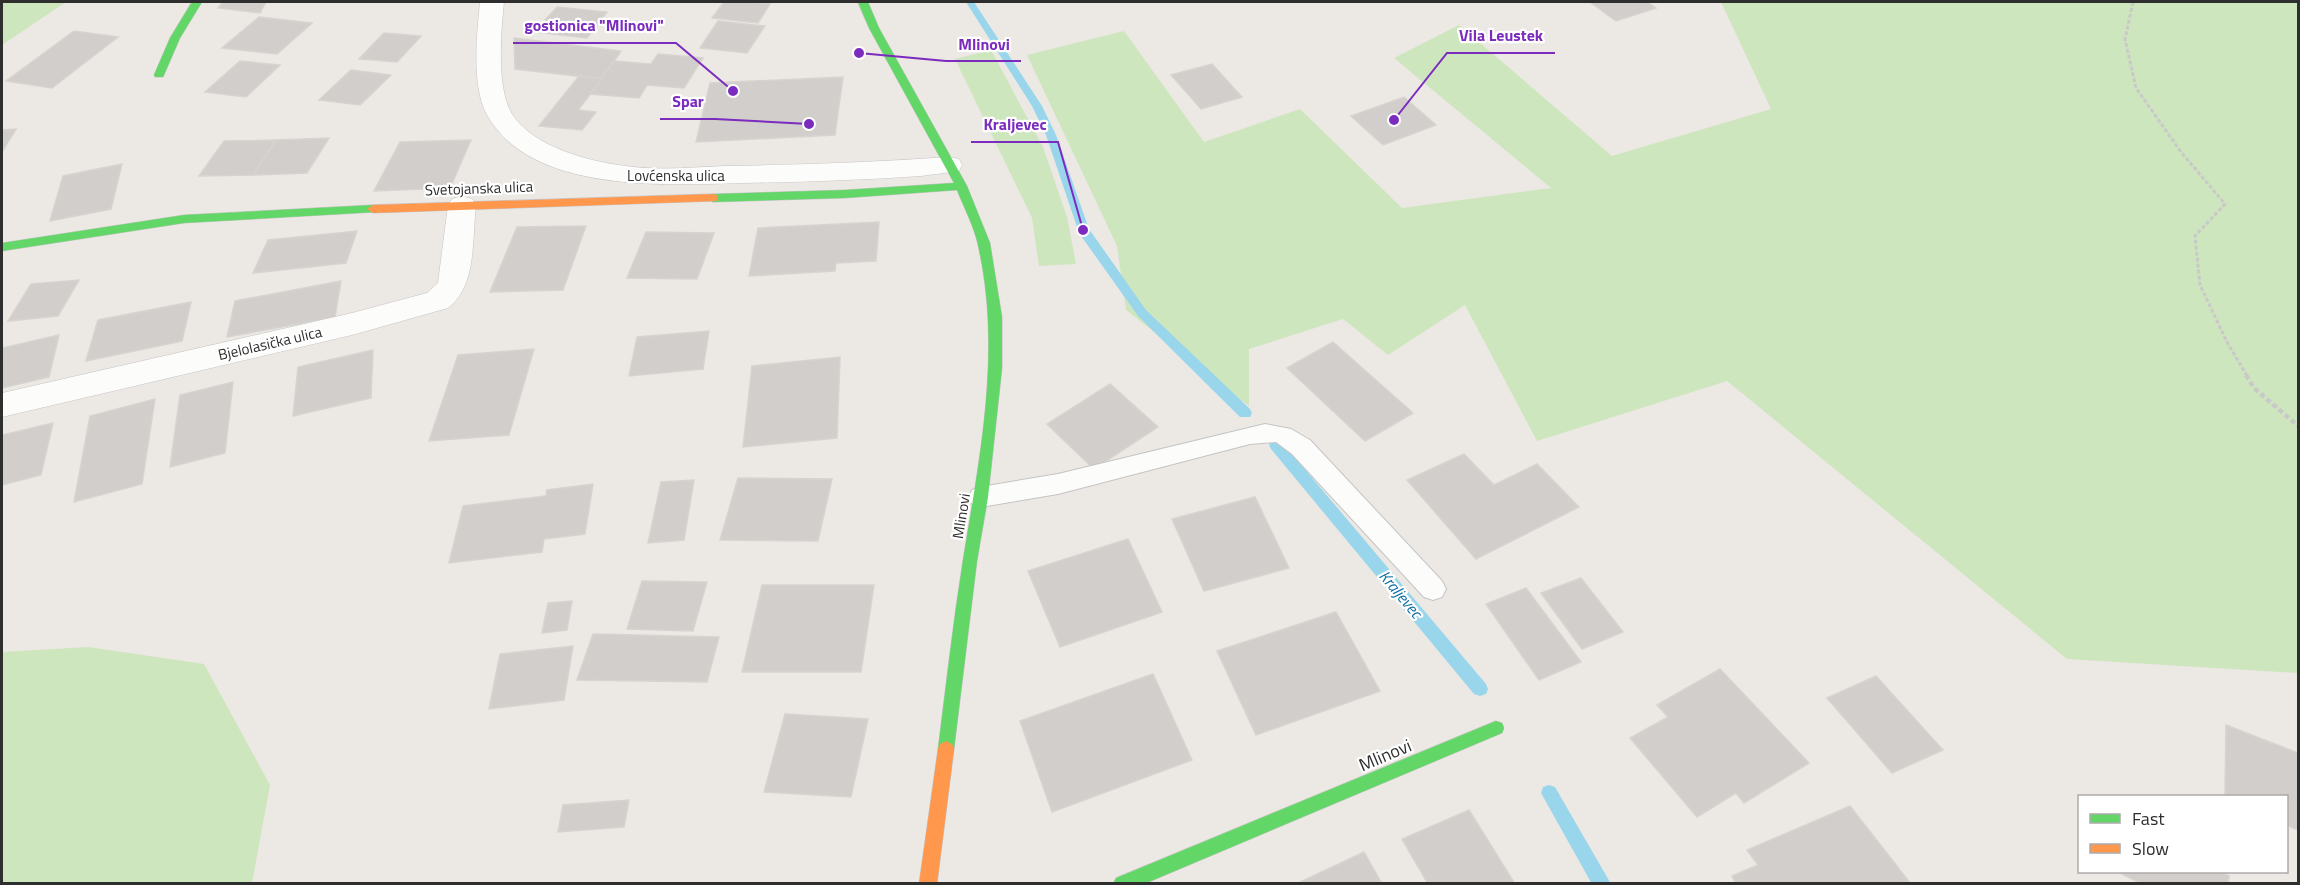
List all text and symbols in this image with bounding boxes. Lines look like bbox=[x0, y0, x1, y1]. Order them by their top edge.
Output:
callout: gostionica "Mlinovi" bbox=[513, 9, 676, 43]
text: gostionica "Mlinovi" bbox=[524, 13, 664, 37]
callout: Vila Leustek bbox=[1447, 19, 1555, 53]
text: Vila Leustek bbox=[1459, 23, 1544, 47]
callout: Mlinovi bbox=[946, 27, 1021, 61]
text: Mlinovi bbox=[958, 32, 1010, 56]
callout: Spar bbox=[660, 85, 715, 119]
text: Spar bbox=[672, 89, 704, 113]
callout: Kraljevec bbox=[971, 108, 1058, 142]
text: Kraljevec bbox=[983, 112, 1047, 136]
street label: Lovćenska ulica bbox=[627, 164, 725, 187]
street label: Svetojanska ulica bbox=[424, 175, 534, 201]
street label: Bjelolasička ulica bbox=[216, 320, 325, 366]
street label: Mlinovi bbox=[946, 492, 976, 540]
water label: Kraljevec bbox=[1374, 565, 1429, 624]
street label: Mlinovi bbox=[1354, 732, 1416, 778]
legend bbox=[2078, 795, 2288, 873]
text: Fast bbox=[2132, 805, 2165, 832]
text: Slow bbox=[2132, 835, 2169, 862]

